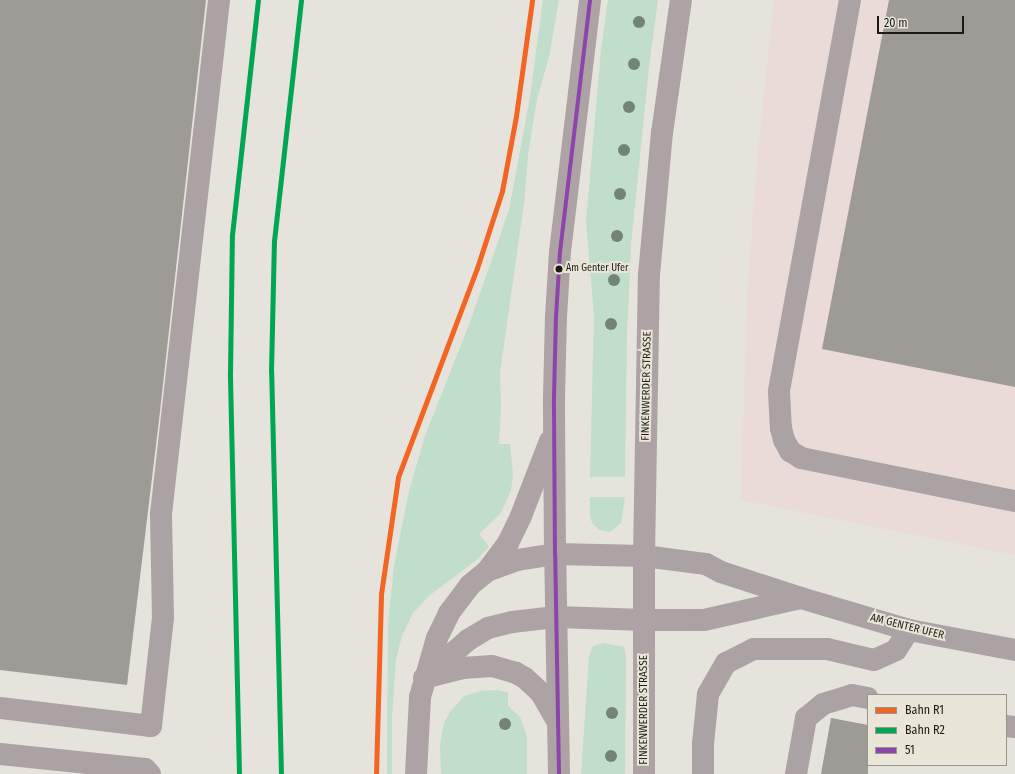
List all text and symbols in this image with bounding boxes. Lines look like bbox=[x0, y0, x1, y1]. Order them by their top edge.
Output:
scale bar bbox=[879, 8, 966, 34]
text: 20 m bbox=[884, 16, 908, 30]
place label: Am Genter Ufer bbox=[566, 263, 628, 275]
marker: Am Genter Ufer bbox=[554, 264, 564, 274]
street label: FINKENWERDER STRASSE bbox=[639, 331, 655, 441]
street label: AM GENTER UFER bbox=[869, 611, 945, 643]
street label: FINKENWERDER STRASSE bbox=[637, 655, 651, 765]
legend bbox=[867, 694, 1007, 766]
text: Bahn R1 bbox=[905, 703, 944, 717]
text: Bahn R2 bbox=[905, 723, 945, 737]
text: 51 bbox=[905, 743, 915, 757]

